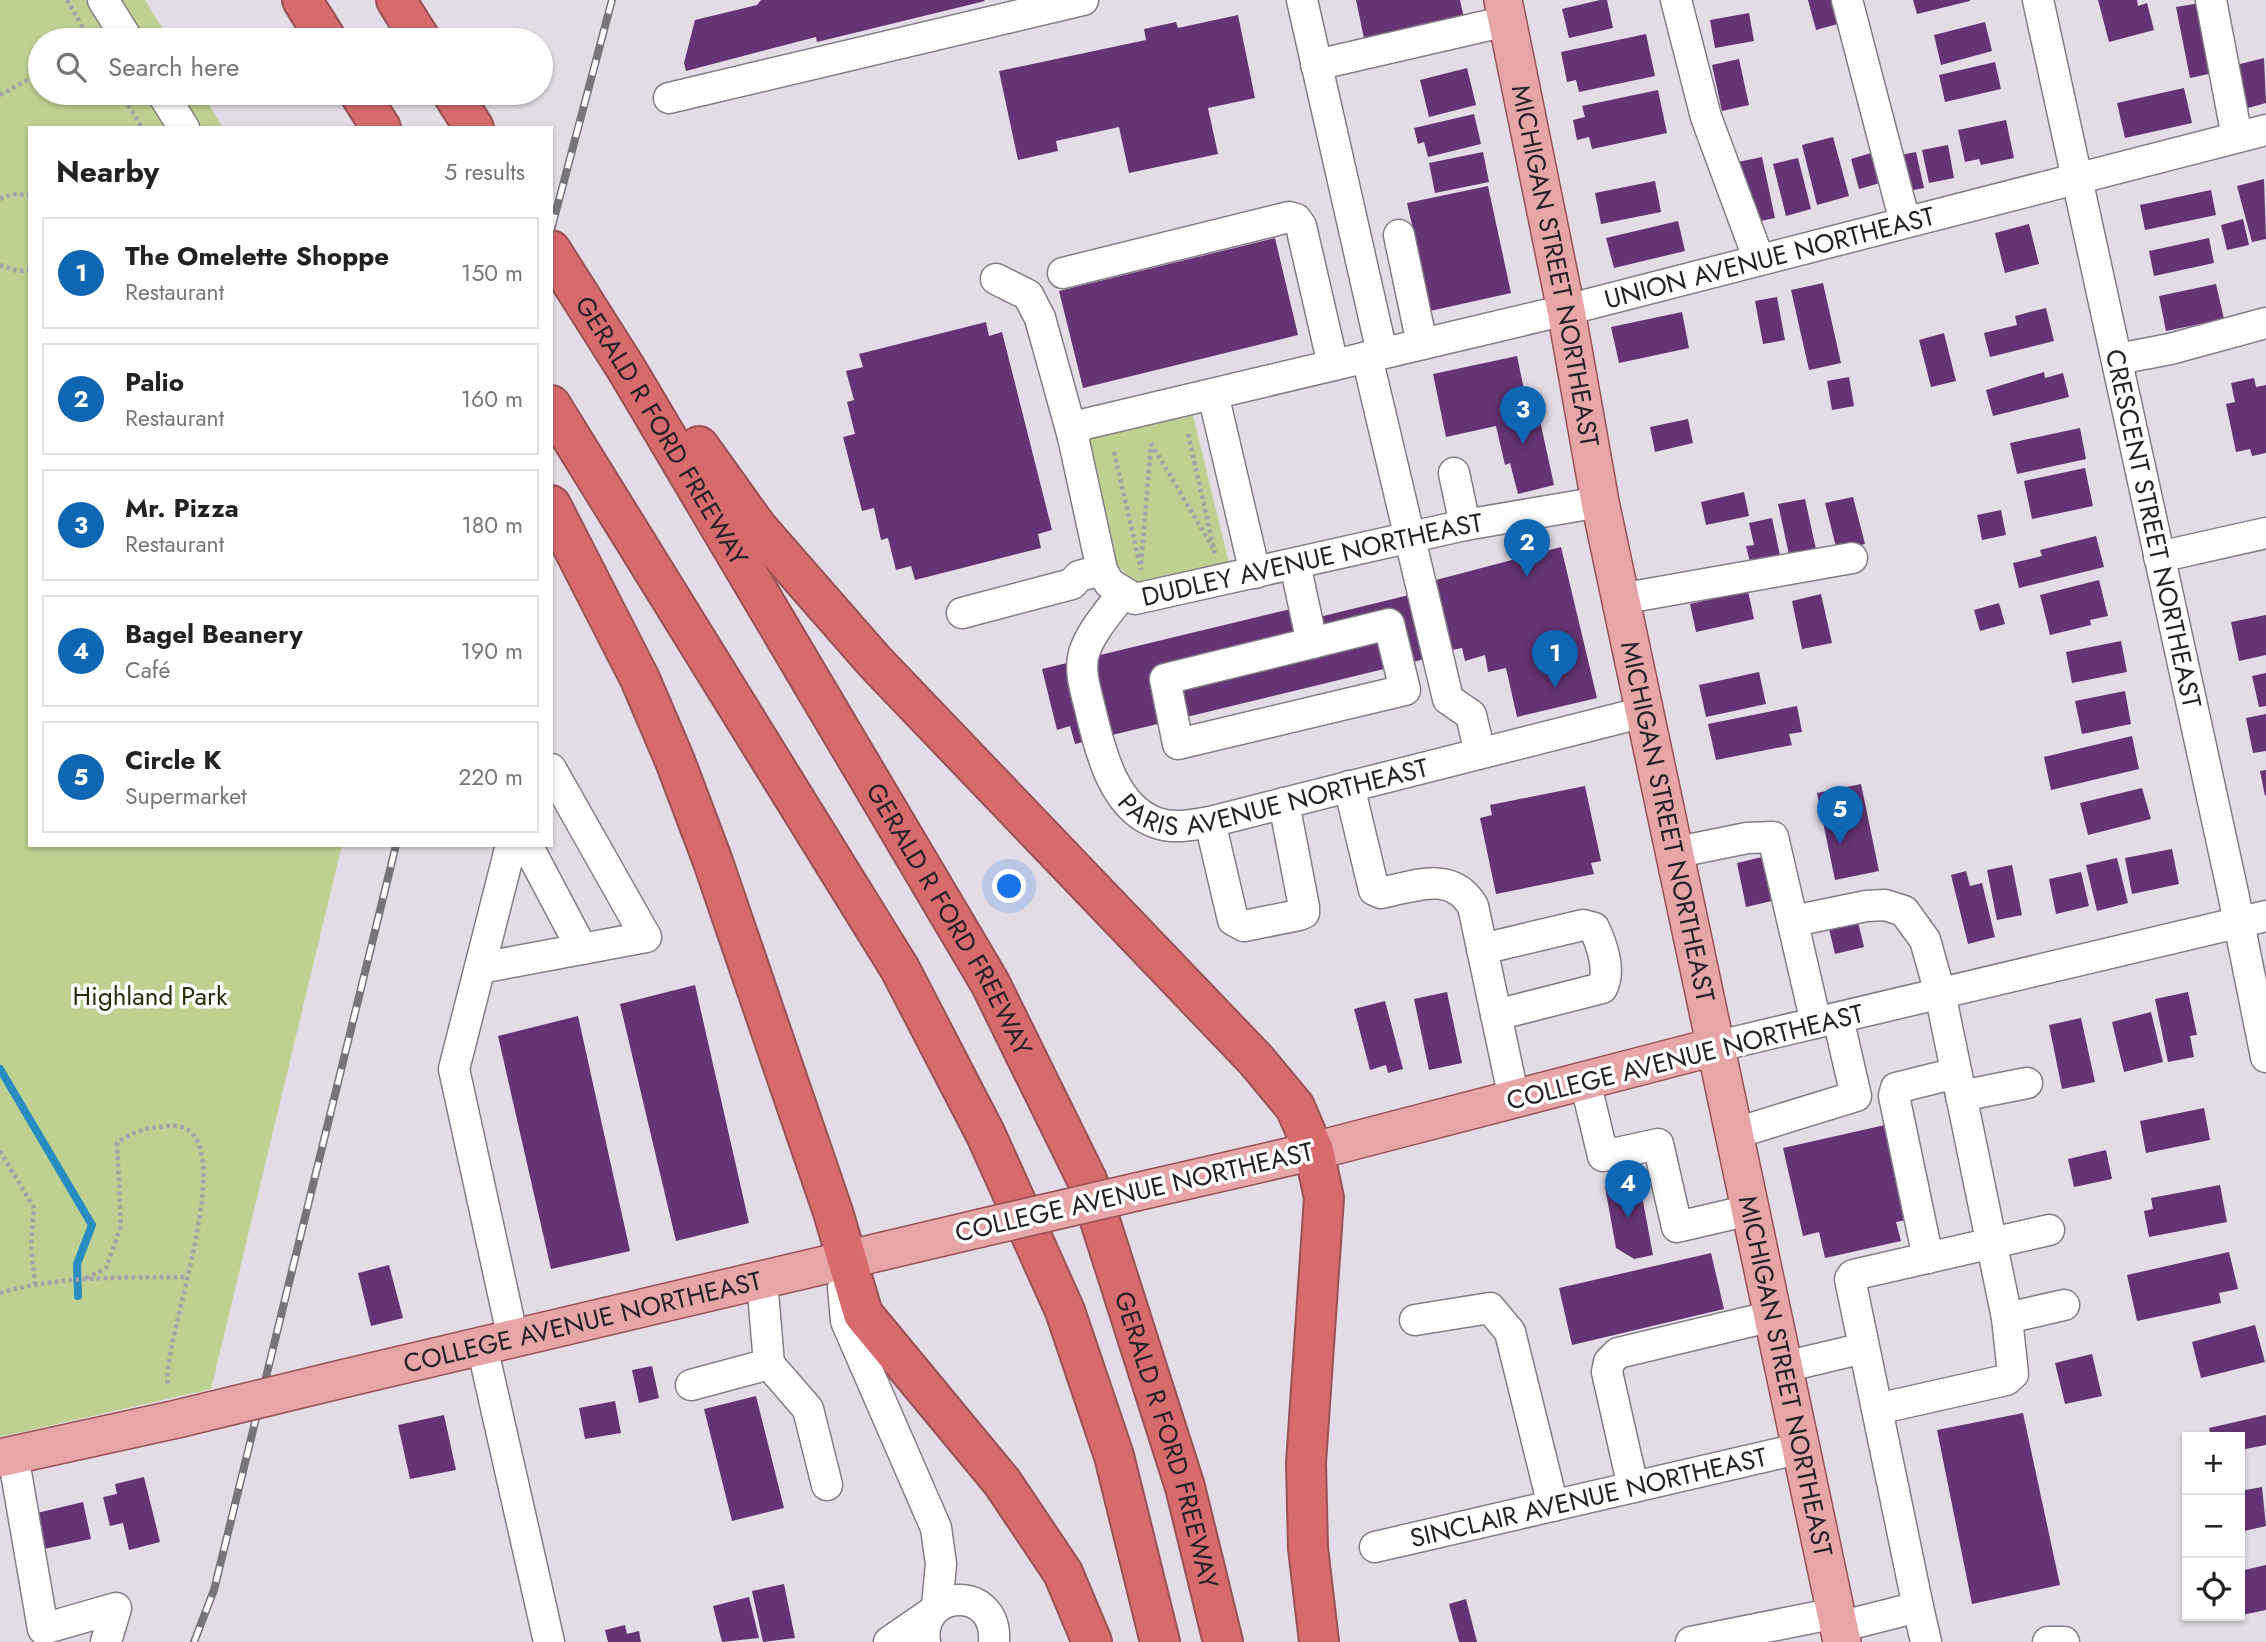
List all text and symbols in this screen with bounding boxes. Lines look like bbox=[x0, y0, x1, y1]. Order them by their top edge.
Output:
search box bbox=[28, 28, 553, 105]
icon: search bbox=[52, 48, 90, 86]
text: Search here bbox=[108, 48, 240, 86]
street label: MICHIGAN STREET NORTHEAST bbox=[1502, 81, 1609, 450]
text: Nearby bbox=[56, 150, 159, 193]
text: 5 results bbox=[444, 155, 525, 189]
street label: UNION AVENUE NORTHEAST bbox=[1600, 197, 1939, 318]
text: The Omelette Shoppe bbox=[125, 237, 389, 275]
text: 1 bbox=[75, 256, 87, 290]
text: 150 m bbox=[461, 256, 523, 290]
text: Restaurant bbox=[125, 275, 224, 309]
street label: GERALD R FORD FREEWAY bbox=[566, 289, 758, 573]
street label: CRESCENT STREET NORTHEAST bbox=[2096, 346, 2211, 712]
text: Palio bbox=[125, 363, 184, 401]
text: 2 bbox=[73, 382, 89, 416]
text: 160 m bbox=[461, 382, 523, 416]
pin: 3 bbox=[1500, 386, 1546, 444]
text: Restaurant bbox=[125, 401, 224, 435]
text: Mr. Pizza bbox=[125, 489, 239, 527]
street label: DUDLEY AVENUE NORTHEAST bbox=[1138, 503, 1485, 616]
text: 3 bbox=[74, 508, 88, 542]
text: 180 m bbox=[461, 508, 523, 542]
pin: 2 bbox=[1504, 519, 1550, 577]
text: Restaurant bbox=[125, 527, 224, 561]
text: Bagel Beanery bbox=[125, 615, 303, 653]
pin: 1 bbox=[1532, 630, 1578, 688]
text: 4 bbox=[73, 634, 89, 668]
text: 190 m bbox=[461, 634, 523, 668]
street label: MICHIGAN STREET NORTHEAST bbox=[1611, 638, 1725, 1005]
text: Café bbox=[125, 653, 170, 687]
text: Circle K bbox=[125, 741, 221, 779]
street label: PARIS AVENUE NORTHEAST bbox=[1109, 748, 1432, 845]
text: 5 bbox=[74, 760, 88, 794]
text: 220 m bbox=[458, 760, 523, 794]
street label: GERALD R FORD FREEWAY bbox=[857, 776, 1042, 1063]
text: Supermarket bbox=[125, 779, 247, 813]
pin: 5 bbox=[1817, 786, 1863, 844]
your location bbox=[992, 869, 1026, 903]
park label: Highland Park bbox=[73, 977, 228, 1015]
street label: COLLEGE AVENUE NORTHEAST bbox=[1503, 994, 1867, 1120]
street label: COLLEGE AVENUE NORTHEAST bbox=[951, 1132, 1317, 1252]
pin: 4 bbox=[1605, 1160, 1651, 1218]
street label: MICHIGAN STREET NORTHEAST bbox=[1729, 1192, 1842, 1560]
street label: COLLEGE AVENUE NORTHEAST bbox=[400, 1261, 765, 1383]
street label: GERALD R FORD FREEWAY bbox=[1105, 1286, 1228, 1593]
map controls bbox=[2182, 1432, 2245, 1621]
button: + bbox=[2182, 1432, 2245, 1495]
street label: SINCLAIR AVENUE NORTHEAST bbox=[1406, 1438, 1771, 1557]
button: − bbox=[2182, 1495, 2245, 1558]
button: locate bbox=[2182, 1558, 2245, 1621]

